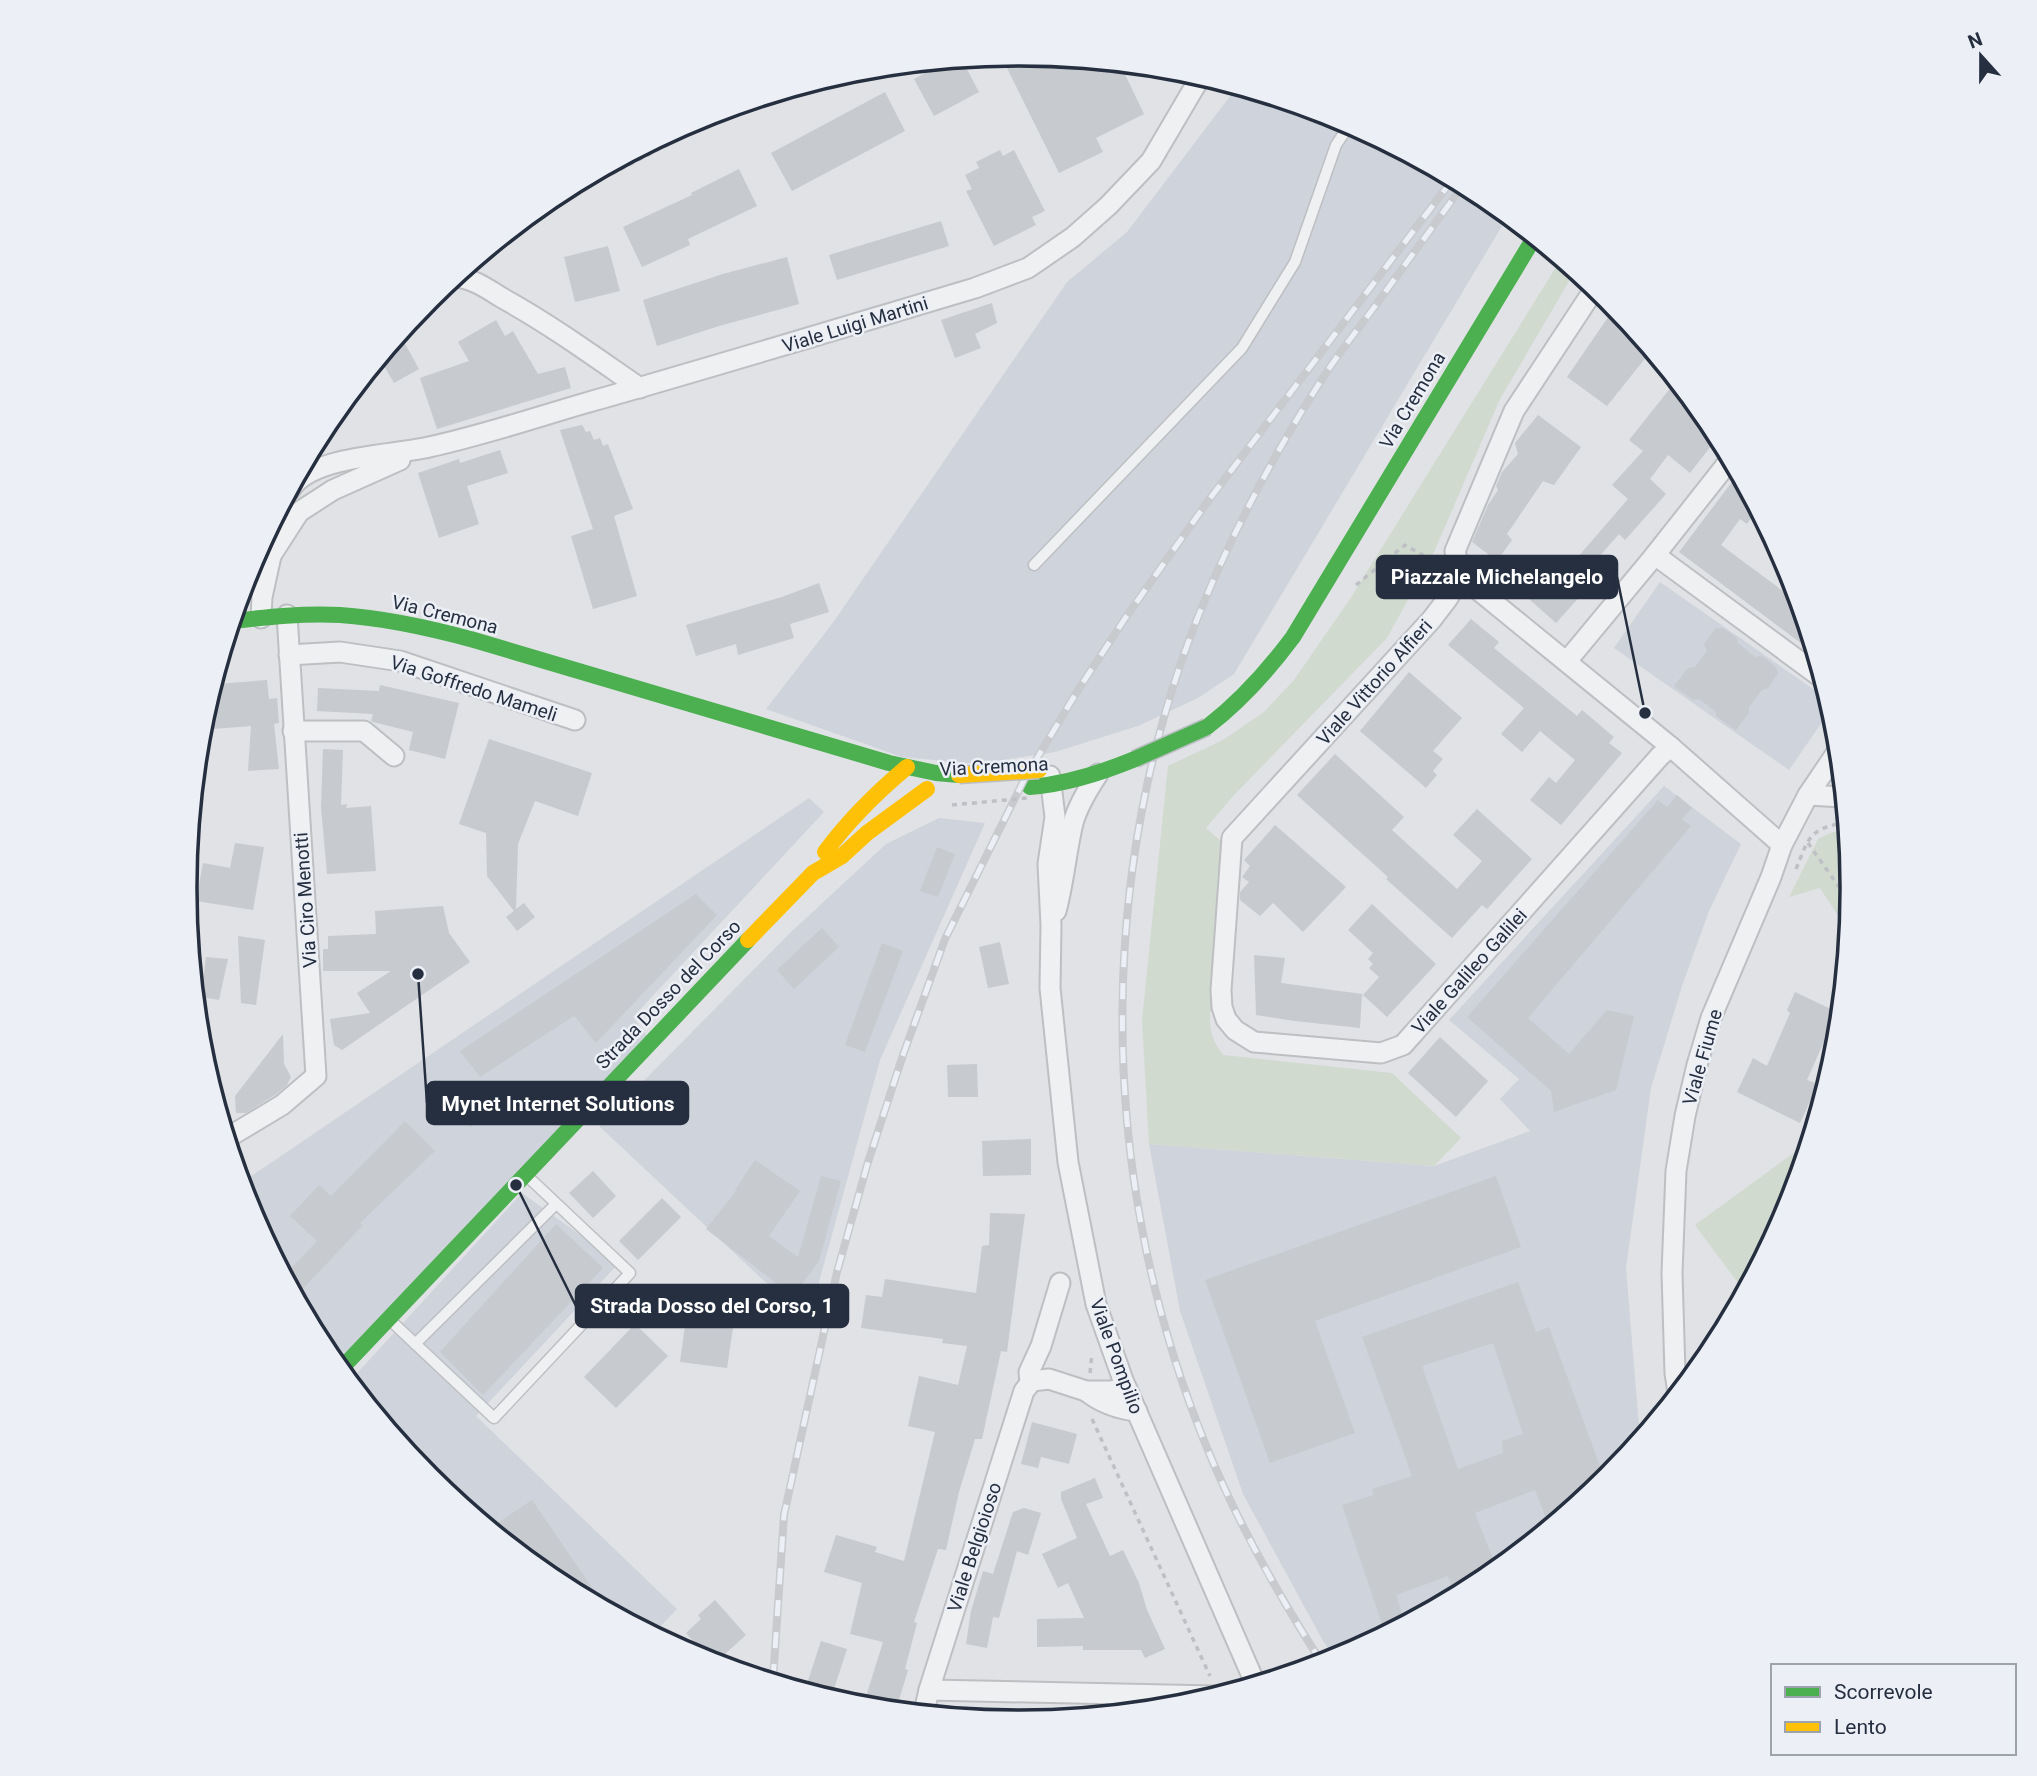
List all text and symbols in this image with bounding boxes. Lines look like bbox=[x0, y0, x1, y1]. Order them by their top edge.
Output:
north arrow bbox=[1946, 21, 2016, 91]
text: N bbox=[1965, 27, 1985, 54]
street label: Viale Luigi Martini bbox=[780, 291, 931, 358]
street label: Via Cremona bbox=[1375, 348, 1450, 453]
callout: Piazzale Michelangelo bbox=[1377, 556, 1617, 598]
text: Piazzale Michelangelo bbox=[1391, 565, 1603, 589]
street label: Via Cremona bbox=[389, 590, 500, 639]
street label: Viale Vittorio Alfieri bbox=[1312, 615, 1437, 750]
street label: Via Goffredo Mameli bbox=[387, 651, 560, 726]
street label: Via Cremona bbox=[939, 752, 1049, 781]
street label: Via Ciro Menotti bbox=[289, 832, 322, 968]
street label: Viale Galileo Galilei bbox=[1407, 904, 1532, 1039]
street label: Strada Dosso del Corso bbox=[591, 915, 746, 1074]
street label: Viale Fiume bbox=[1678, 1006, 1727, 1108]
callout: Mynet Internet Solutions bbox=[427, 1082, 688, 1124]
text: Mynet Internet Solutions bbox=[441, 1092, 675, 1116]
callout: Strada Dosso del Corso, 1 bbox=[576, 1285, 848, 1327]
text: Strada Dosso del Corso, 1 bbox=[590, 1294, 834, 1318]
street label: Viale Pompilio bbox=[1085, 1295, 1148, 1417]
street label: Viale Belgioioso bbox=[943, 1479, 1006, 1615]
legend bbox=[1771, 1664, 2016, 1755]
text: Scorrevole bbox=[1834, 1680, 1933, 1704]
text: Lento bbox=[1834, 1715, 1887, 1739]

